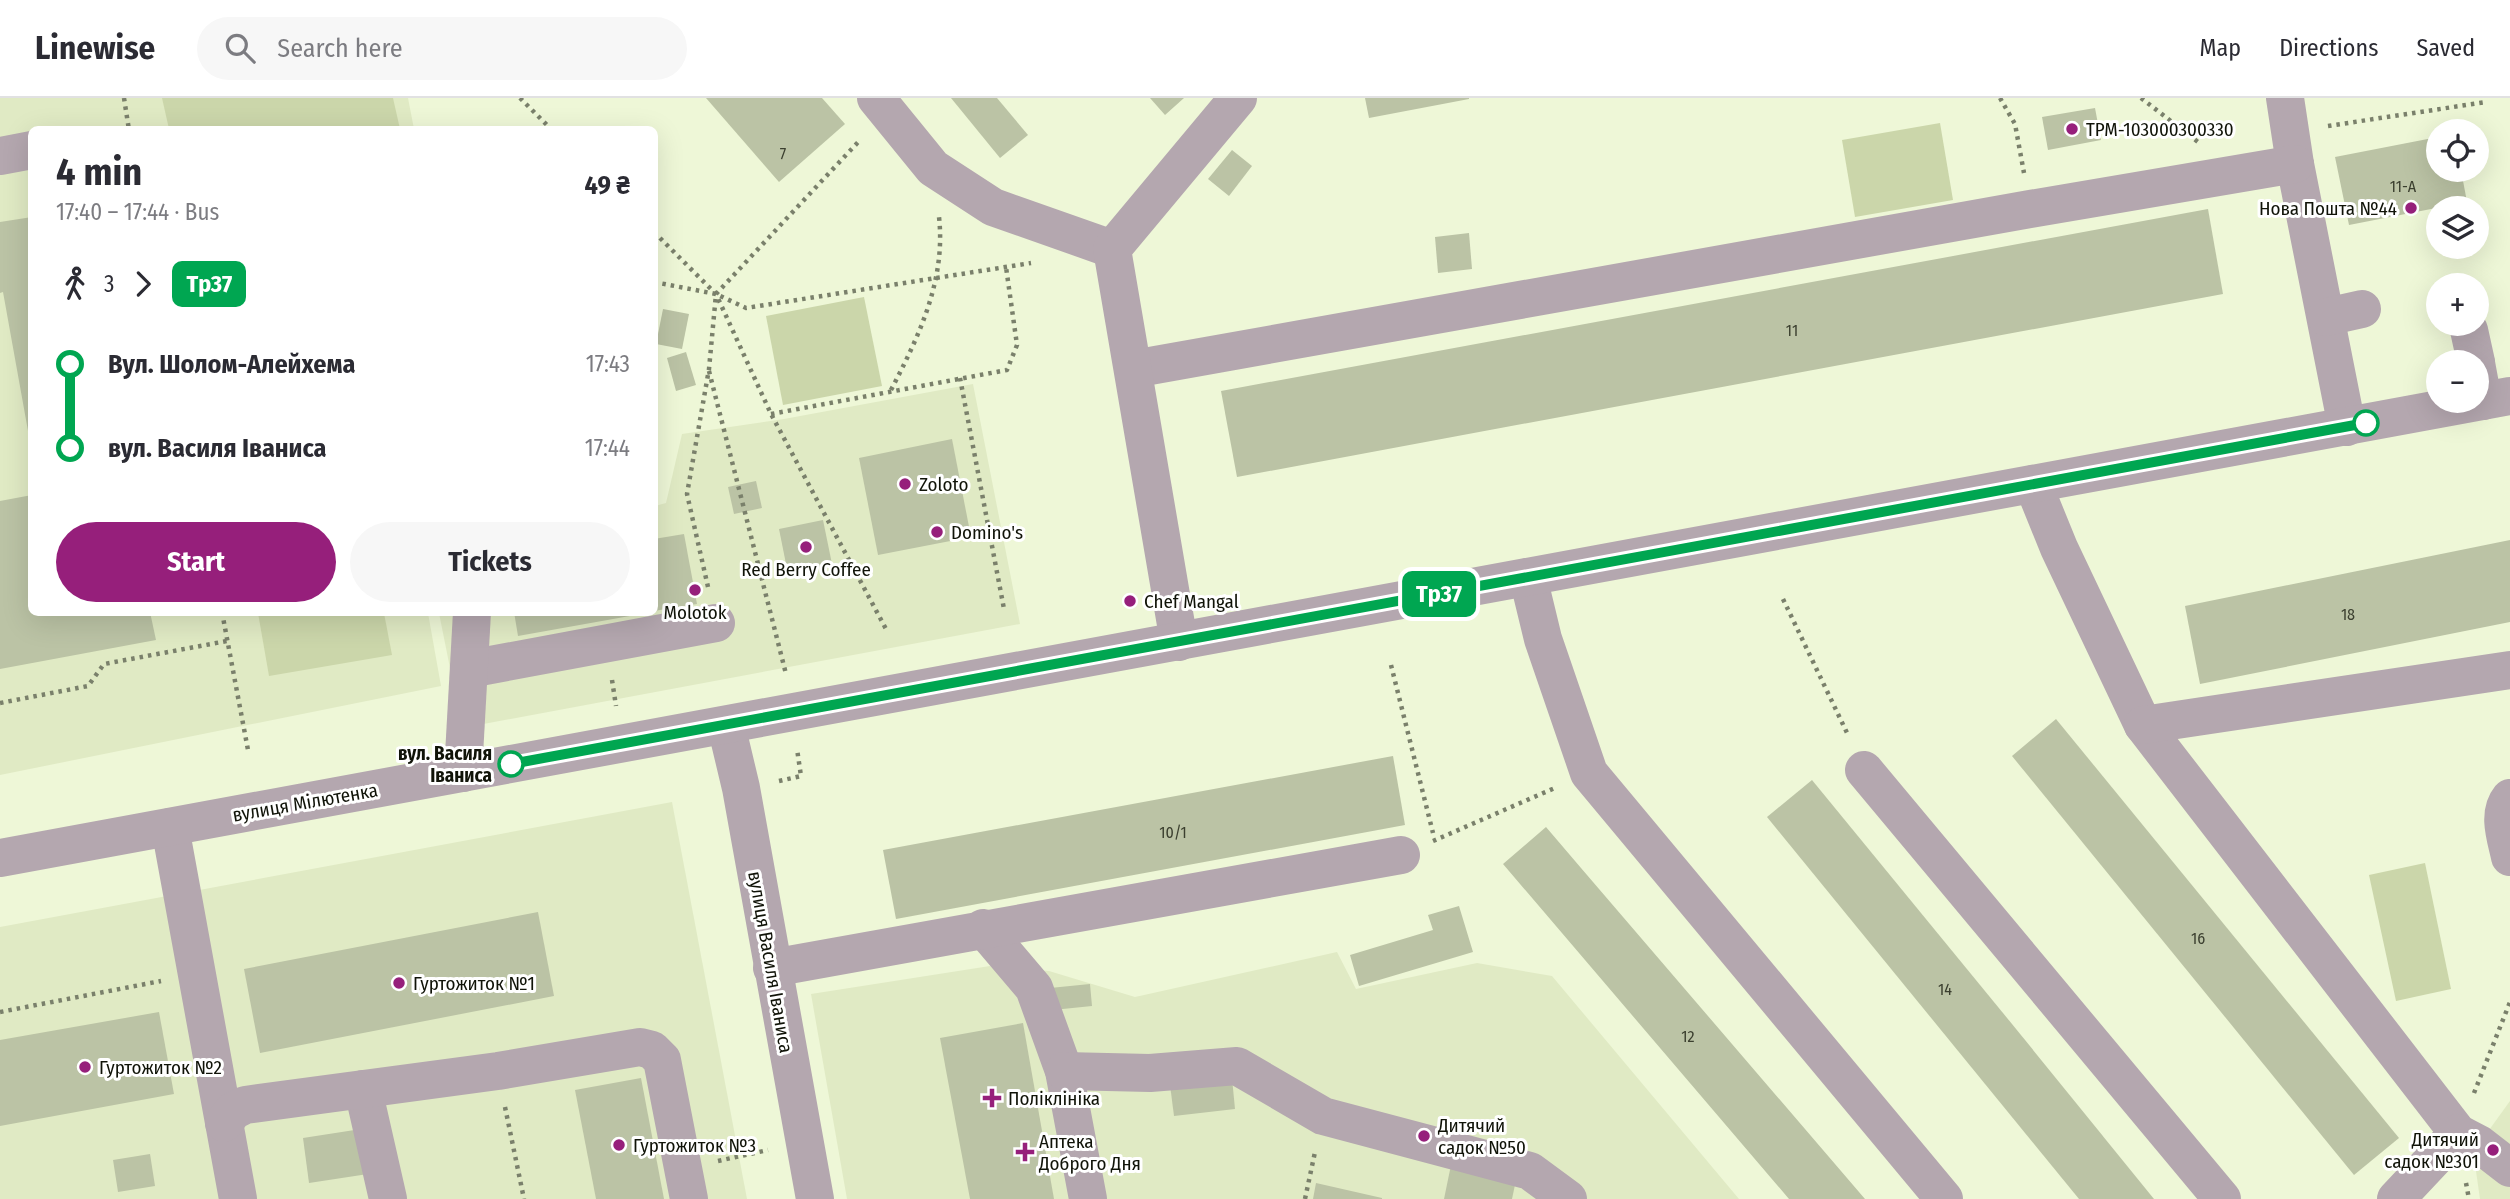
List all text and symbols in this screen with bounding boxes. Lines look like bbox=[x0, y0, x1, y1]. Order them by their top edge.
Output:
search box bbox=[197, 17, 687, 80]
text: Linewise bbox=[35, 28, 155, 68]
icon: search bbox=[221, 29, 259, 67]
text: Search here bbox=[277, 33, 403, 64]
text: Map bbox=[2200, 34, 2241, 62]
text: Directions bbox=[2279, 34, 2378, 62]
text: Saved bbox=[2416, 34, 2475, 62]
place label: ТРМ-103000300330 bbox=[2086, 118, 2234, 141]
map controls bbox=[2426, 119, 2489, 413]
button: locate bbox=[2426, 119, 2489, 182]
marker: ТРМ-103000300330 bbox=[2064, 121, 2080, 137]
house number: 7 bbox=[780, 144, 787, 163]
text: 4 min bbox=[56, 149, 142, 195]
text: 49 ₴ bbox=[584, 170, 630, 201]
house number: 11-А bbox=[2390, 177, 2417, 196]
button: layers bbox=[2426, 196, 2489, 259]
place label: Нова Пошта №44 bbox=[2259, 197, 2397, 220]
text: 17:40 – 17:44 · Bus bbox=[56, 198, 219, 226]
marker: Нова Пошта №44 bbox=[2403, 200, 2419, 216]
icon: walk bbox=[56, 265, 94, 303]
icon: forward bbox=[124, 265, 162, 303]
text: 3 bbox=[104, 270, 114, 298]
text: Тр37 bbox=[186, 270, 232, 298]
button: + bbox=[2426, 273, 2489, 336]
house number: 11 bbox=[1786, 321, 1798, 340]
text: Вул. Шолом-Алейхема bbox=[108, 349, 355, 380]
text: 17:43 bbox=[586, 350, 630, 378]
button: − bbox=[2426, 350, 2489, 413]
unlabelled marker bbox=[2353, 410, 2379, 436]
text: вул. Василя Іваниса bbox=[108, 433, 327, 464]
text: 17:44 bbox=[585, 434, 630, 462]
place label: Zoloto bbox=[919, 473, 968, 496]
marker: Zoloto bbox=[897, 476, 913, 492]
place label: Domino's bbox=[951, 521, 1023, 544]
button: Start bbox=[56, 522, 336, 602]
button: Tickets bbox=[350, 522, 630, 602]
marker: Domino's bbox=[929, 524, 945, 540]
marker: Red Berry Coffee bbox=[798, 539, 814, 555]
place label: Red Berry Coffee bbox=[741, 558, 871, 581]
line badge: Тр37 bbox=[1390, 571, 1488, 617]
text: Тр37 bbox=[1416, 580, 1462, 608]
marker: Molotok bbox=[687, 582, 703, 598]
place label: Chef Mangal bbox=[1144, 590, 1239, 613]
marker: Chef Mangal bbox=[1122, 593, 1138, 609]
place label: Molotok bbox=[663, 601, 727, 624]
house number: 18 bbox=[2341, 605, 2355, 624]
place label: вул. Василя Іваниса bbox=[398, 742, 492, 787]
marker: вул. Василя Іваниса bbox=[498, 751, 524, 777]
street label: вулиця Мілютенка bbox=[231, 778, 380, 827]
house number: 10/1 bbox=[1159, 823, 1187, 842]
street label: вулиця Василя Іваниса bbox=[743, 869, 798, 1055]
house number: 16 bbox=[2191, 929, 2205, 948]
place label: Гуртожиток №1 bbox=[413, 972, 535, 995]
marker: Гуртожиток №1 bbox=[391, 975, 407, 991]
house number: 14 bbox=[1938, 980, 1952, 999]
house number: 12 bbox=[1681, 1027, 1695, 1046]
place label: Гуртожиток №2 bbox=[99, 1056, 222, 1079]
marker: Гуртожиток №2 bbox=[77, 1059, 93, 1075]
place label: Поліклініка bbox=[1008, 1087, 1100, 1110]
marker: Поліклініка bbox=[982, 1088, 1002, 1108]
place label: Дитячий садок №50 bbox=[1437, 1114, 1526, 1159]
marker: Дитячий садок №50 bbox=[1416, 1128, 1432, 1144]
place label: Дитячий садок №301 bbox=[2384, 1128, 2479, 1173]
place label: Аптека Доброго Дня bbox=[1038, 1130, 1141, 1175]
place label: Гуртожиток №3 bbox=[633, 1134, 756, 1157]
marker: Гуртожиток №3 bbox=[611, 1137, 627, 1153]
marker: Дитячий садок №301 bbox=[2485, 1142, 2501, 1158]
marker: Аптека Доброго Дня bbox=[1017, 1144, 1033, 1160]

